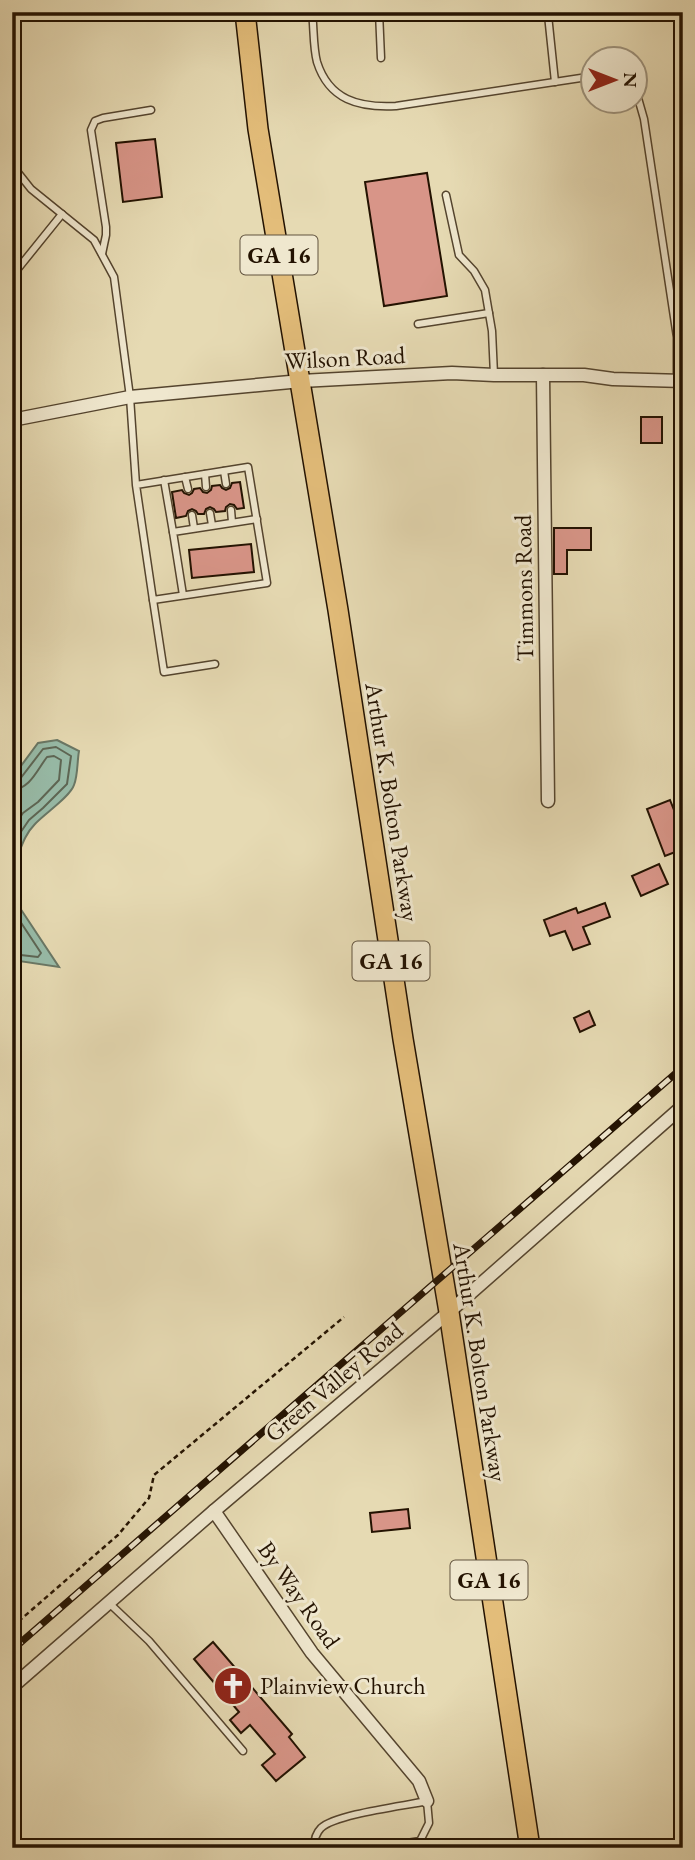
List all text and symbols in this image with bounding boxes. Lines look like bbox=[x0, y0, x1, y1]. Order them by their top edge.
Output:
north arrow bbox=[580, 46, 650, 116]
text: N bbox=[618, 72, 643, 88]
road number: GA 16 bbox=[240, 236, 318, 274]
street label: Wilson Road bbox=[284, 339, 407, 376]
street label: Timmons Road bbox=[507, 514, 540, 662]
street label: Arthur K. Bolton Parkway bbox=[358, 679, 427, 924]
road number: GA 16 bbox=[352, 942, 430, 980]
street label: Arthur K. Bolton Parkway bbox=[446, 1239, 515, 1484]
street label: Green Valley Road bbox=[258, 1314, 410, 1449]
street label: By Way Road bbox=[251, 1535, 348, 1655]
road number: GA 16 bbox=[450, 1560, 528, 1600]
church icon: Plainview Church bbox=[212, 1665, 254, 1707]
place label: Plainview Church bbox=[260, 1670, 426, 1701]

